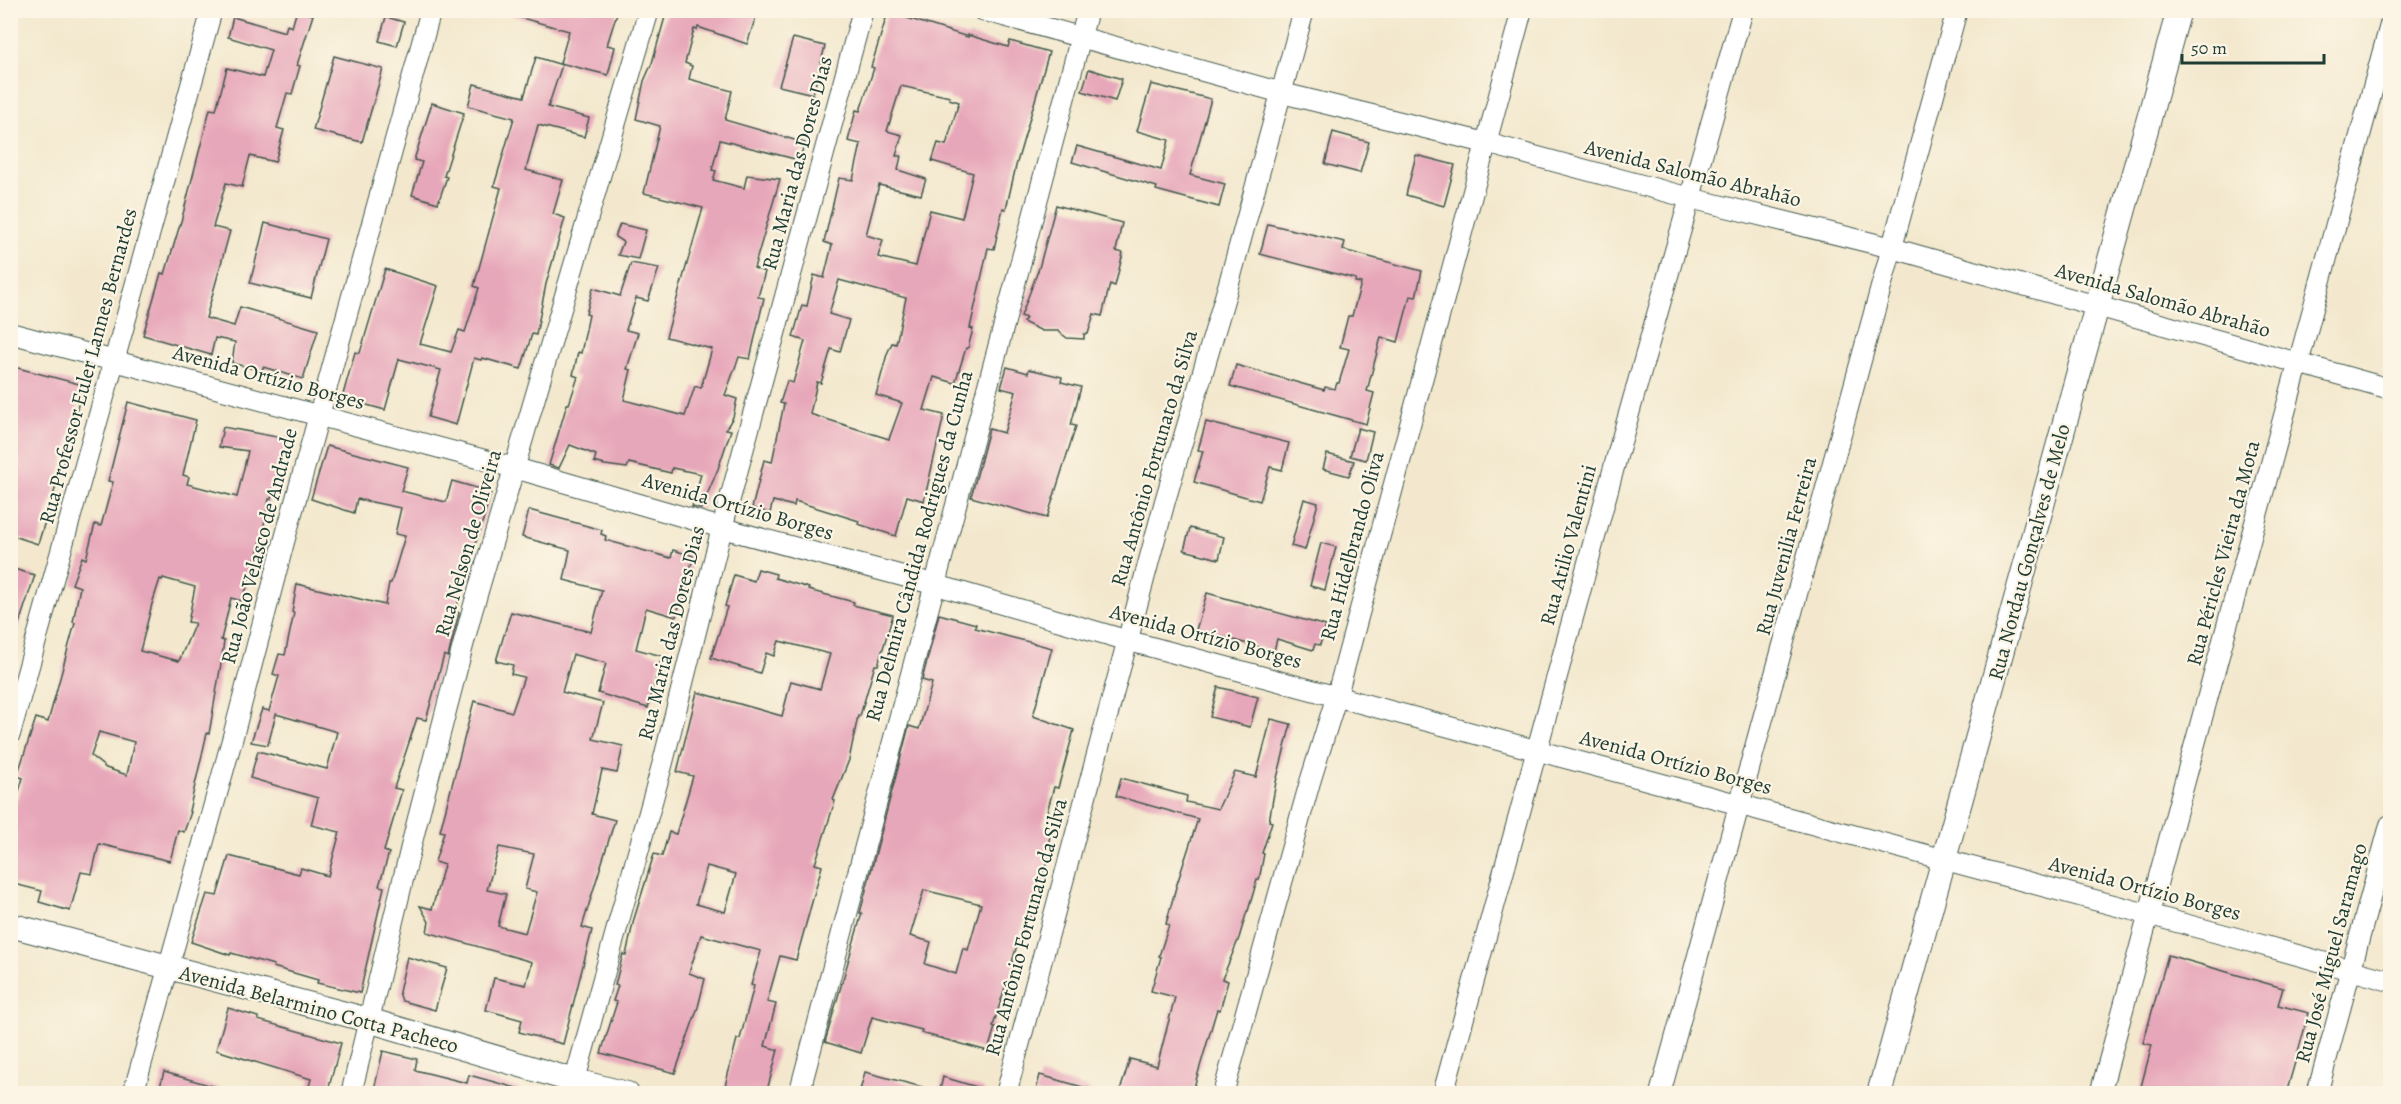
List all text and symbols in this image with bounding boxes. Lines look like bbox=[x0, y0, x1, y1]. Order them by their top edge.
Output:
scale bar bbox=[2182, 27, 2324, 65]
text: 50 m bbox=[2191, 36, 2227, 60]
street label: Rua Maria das Dores Dias bbox=[755, 53, 839, 273]
street label: Avenida Salomão Abrahão bbox=[1581, 132, 1804, 213]
street label: Rua Professor Euler Lannes Bernardes bbox=[32, 205, 144, 527]
street label: Avenida Salomão Abrahão bbox=[2051, 256, 2274, 344]
street label: Rua Antônio Fortunato da Silva bbox=[1104, 326, 1204, 590]
street label: Avenida Ortízio Borges bbox=[169, 338, 368, 416]
street label: Rua Delmira Cândida Rodrigues da Cunha bbox=[859, 367, 980, 725]
street label: Rua Nordau Gonçalves de Melo bbox=[1981, 421, 2077, 683]
street label: Rua João Velasco de Andrade bbox=[214, 425, 304, 667]
street label: Rua Péricles Vieira da Mota bbox=[2179, 437, 2267, 669]
street label: Rua Nelson de Oliveira bbox=[428, 446, 508, 640]
street label: Rua Hidelbrando Oliva bbox=[1313, 448, 1391, 644]
street label: Rua Juvenilia Ferreira bbox=[1749, 453, 1823, 638]
street label: Rua Atilio Valentini bbox=[1533, 461, 1603, 629]
street label: Avenida Ortízio Borges bbox=[638, 465, 837, 547]
street label: Rua Maria das Dores Dias bbox=[631, 523, 711, 743]
street label: Avenida Ortízio Borges bbox=[1106, 597, 1305, 675]
street label: Avenida Ortízio Borges bbox=[1576, 723, 1775, 801]
street label: Rua Antônio Fortunato da Silva bbox=[978, 795, 1074, 1059]
street label: Rua José Miguel Saramago bbox=[2288, 840, 2374, 1066]
street label: Avenida Ortízio Borges bbox=[2045, 849, 2244, 927]
street label: Avenida Belarmino Cotta Pacheco bbox=[175, 958, 462, 1060]

